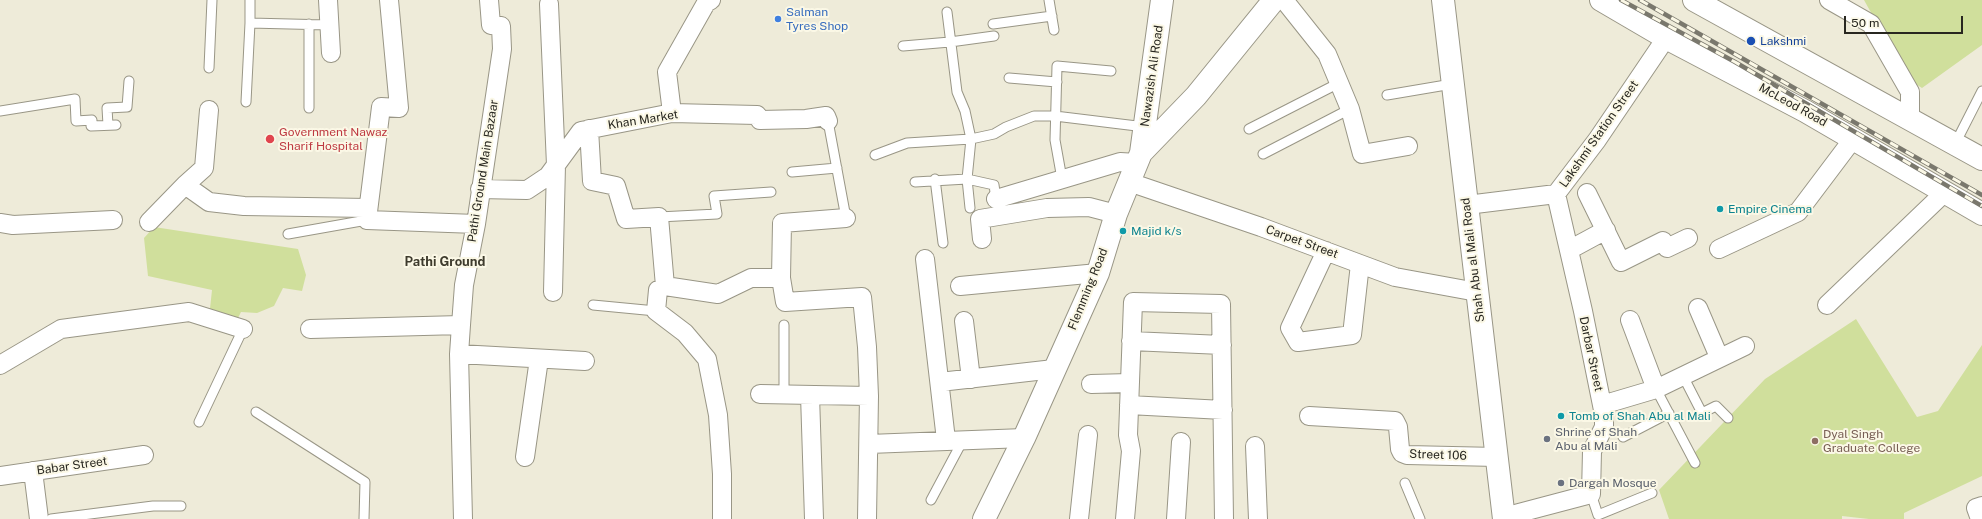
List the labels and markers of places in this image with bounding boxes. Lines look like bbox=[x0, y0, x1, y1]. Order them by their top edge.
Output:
place label: Salman Tyres Shop bbox=[786, 5, 848, 33]
marker: Salman Tyres Shop bbox=[773, 14, 783, 24]
place label: Lakshmi bbox=[1760, 34, 1806, 48]
marker: Lakshmi bbox=[1745, 35, 1757, 47]
place label: Government Nawaz Sharif Hospital bbox=[279, 125, 387, 153]
marker: Government Nawaz Sharif Hospital bbox=[264, 133, 276, 145]
place label: Empire Cinema bbox=[1728, 202, 1812, 216]
marker: Empire Cinema bbox=[1715, 204, 1725, 214]
place label: Majid k/s bbox=[1131, 224, 1182, 238]
marker: Majid k/s bbox=[1118, 226, 1128, 236]
place label: Tomb of Shah Abu al Mali bbox=[1569, 409, 1711, 423]
marker: Tomb of Shah Abu al Mali bbox=[1556, 411, 1566, 421]
place label: Shrine of Shah Abu al Mali bbox=[1555, 425, 1637, 453]
place label: Dyal Singh Graduate College bbox=[1823, 427, 1920, 455]
marker: Shrine of Shah Abu al Mali bbox=[1542, 434, 1552, 444]
marker: Dyal Singh Graduate College bbox=[1810, 436, 1820, 446]
place label: Dargah Mosque bbox=[1569, 476, 1656, 490]
marker: Dargah Mosque bbox=[1556, 478, 1566, 488]

